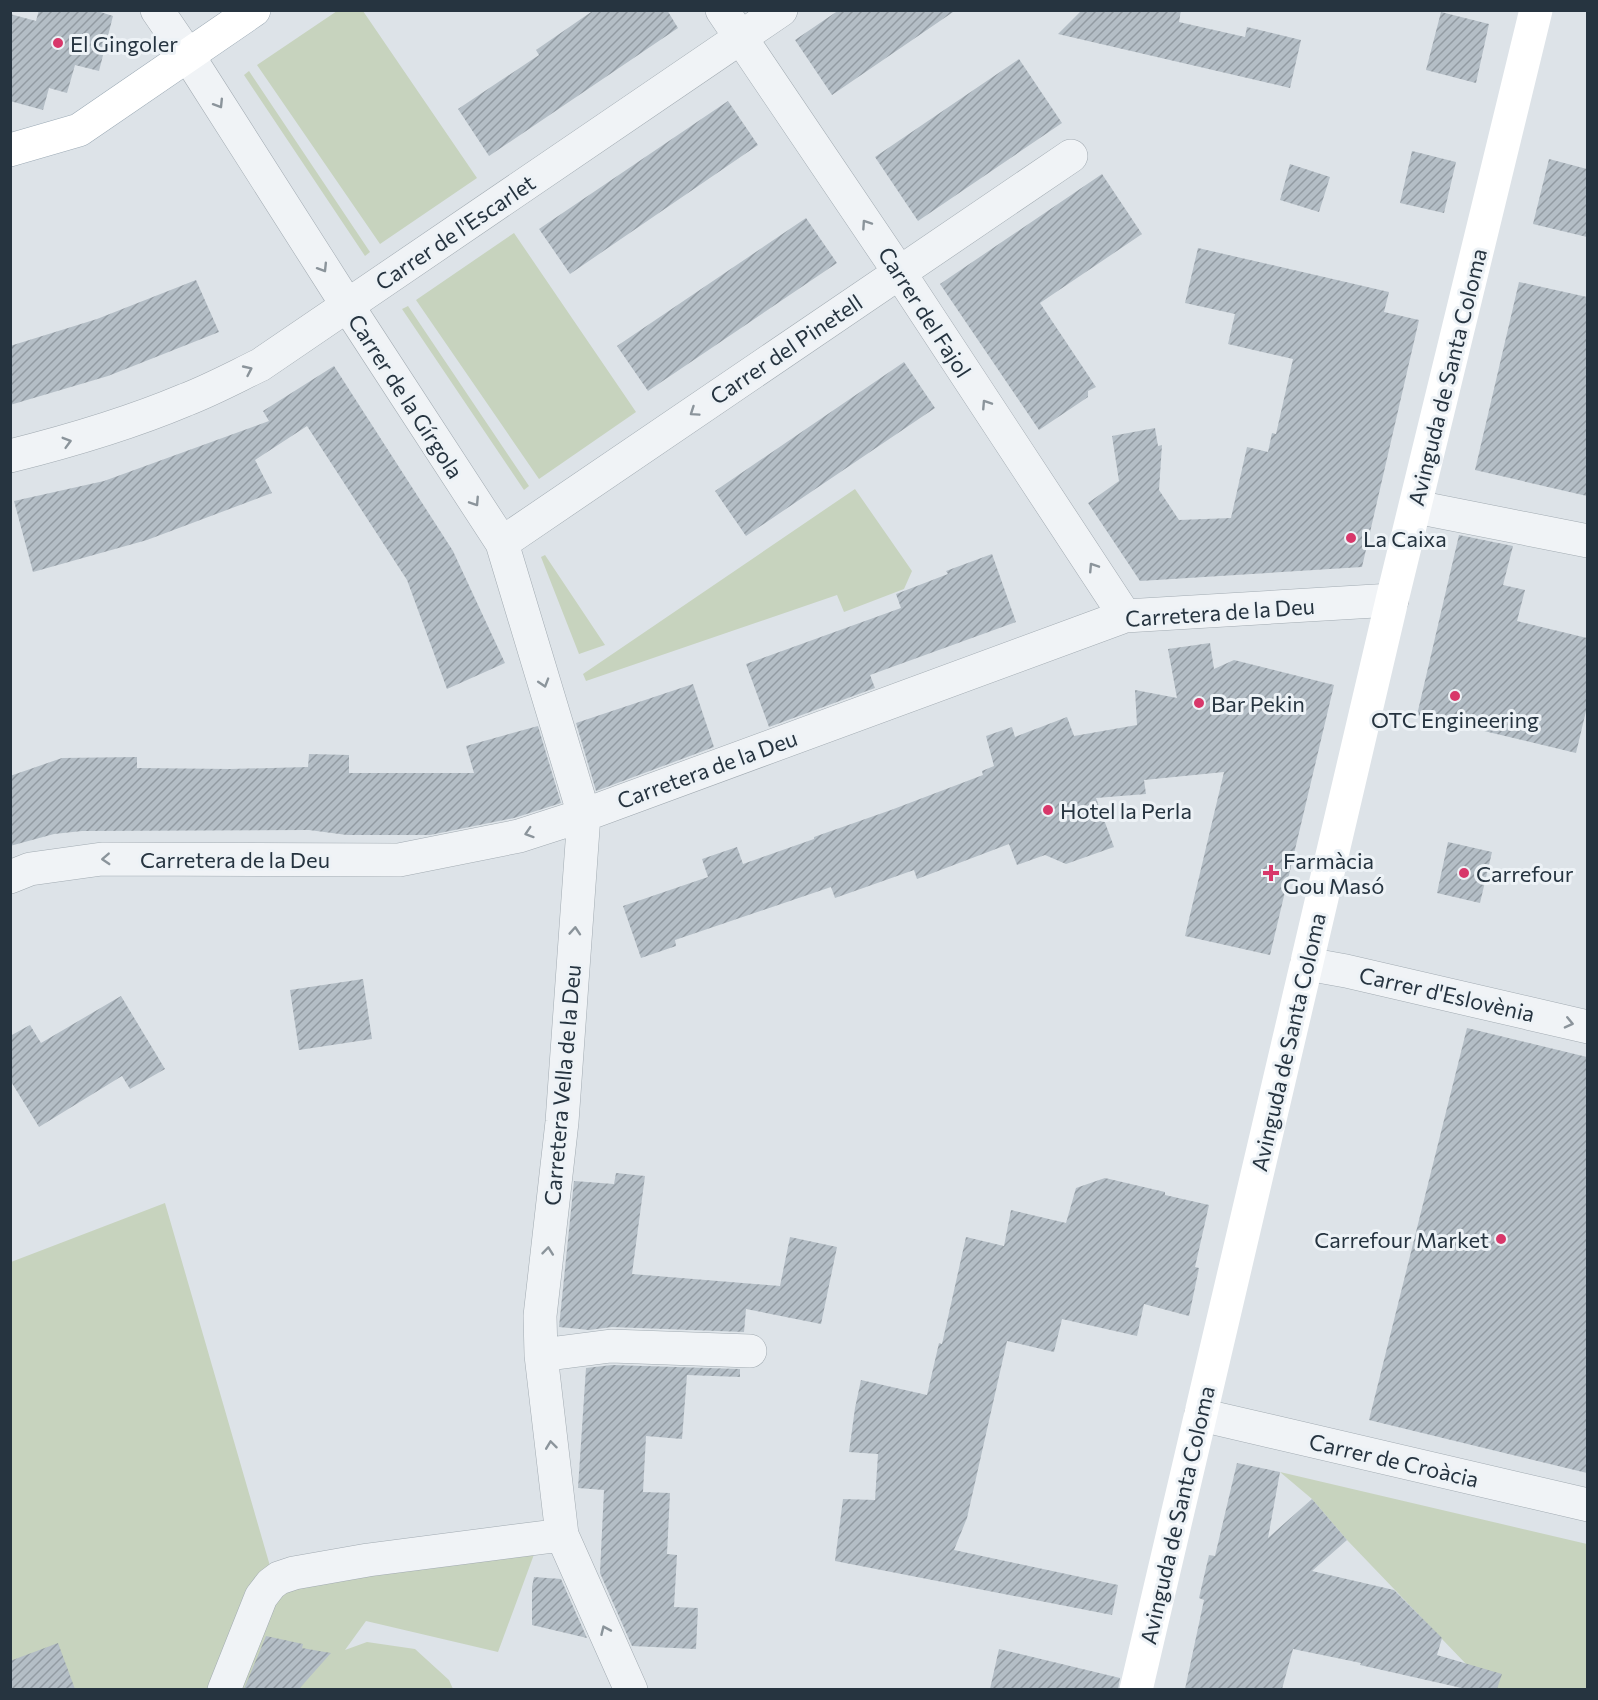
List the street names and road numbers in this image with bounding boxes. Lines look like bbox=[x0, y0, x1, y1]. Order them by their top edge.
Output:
street label: Carrer de l'Escarlet bbox=[370, 168, 540, 296]
street label: Carrer del Fajol bbox=[873, 242, 977, 382]
street label: Avinguda de Santa Coloma bbox=[1402, 245, 1492, 509]
street label: Carrer del Pinetell bbox=[705, 288, 867, 410]
street label: Carrer de la Gírgola bbox=[343, 309, 469, 483]
street label: Carretera de la Deu bbox=[1124, 592, 1316, 632]
street label: Carretera de la Deu bbox=[613, 724, 801, 814]
street label: Carretera de la Deu bbox=[140, 846, 330, 873]
street label: Avinguda de Santa Coloma bbox=[1245, 910, 1331, 1174]
street label: Carrer d'Eslovènia bbox=[1357, 961, 1537, 1027]
street label: Carretera Vella de la Deu bbox=[538, 963, 586, 1207]
street label: Avinguda de Santa Coloma bbox=[1134, 1383, 1220, 1647]
street label: Carrer de Croàcia bbox=[1307, 1427, 1481, 1493]

